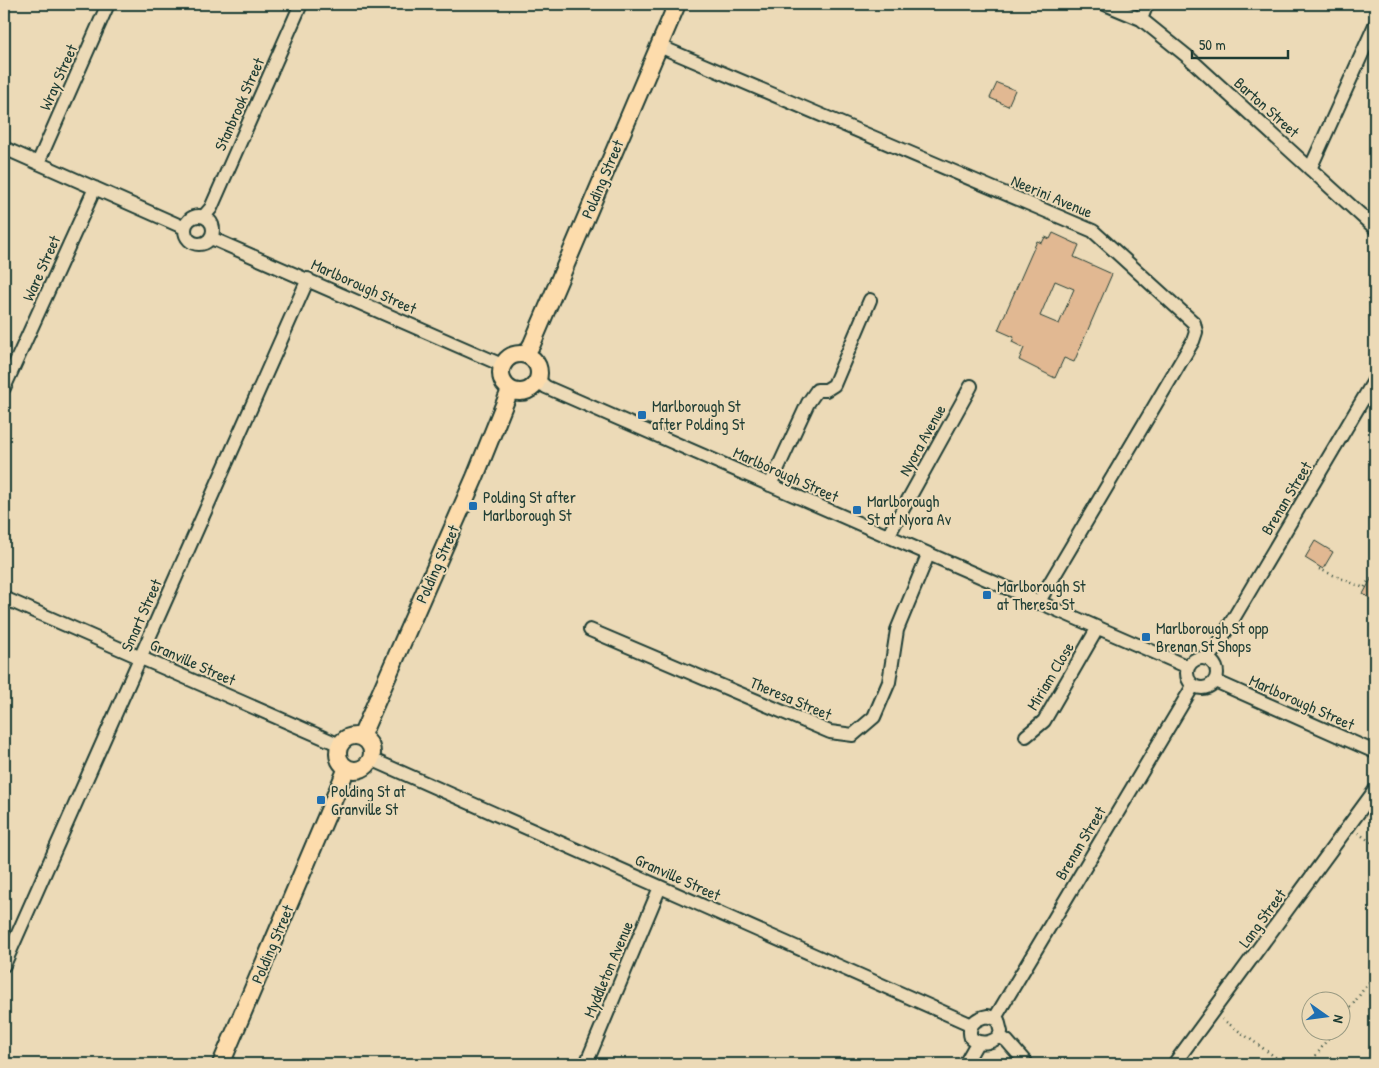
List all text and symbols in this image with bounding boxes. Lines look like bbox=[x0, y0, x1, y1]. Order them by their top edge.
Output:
scale bar bbox=[1192, 28, 1288, 60]
text: 50 m bbox=[1199, 34, 1226, 55]
street label: Wray Street bbox=[34, 40, 82, 113]
street label: Stanbrook Street bbox=[209, 54, 269, 154]
street label: Barton Street bbox=[1230, 72, 1305, 142]
street label: Polding Street bbox=[576, 136, 629, 222]
street label: Neerini Avenue bbox=[1008, 169, 1096, 223]
street label: Ware Street bbox=[17, 231, 65, 304]
street label: Marlborough Street bbox=[308, 253, 421, 319]
place label: Marlborough St after Polding St bbox=[652, 395, 745, 435]
street label: Nyora Avenue bbox=[893, 400, 951, 480]
marker: Marlborough St after Polding St bbox=[636, 409, 648, 421]
street label: Marlborough Street bbox=[730, 441, 843, 507]
street label: Brenan Street bbox=[1255, 457, 1317, 539]
place label: Polding St after Marlborough St bbox=[483, 486, 576, 526]
place label: Marlborough St at Nyora Av bbox=[867, 490, 952, 530]
marker: Polding St after Marlborough St bbox=[467, 500, 479, 512]
marker: Marlborough St at Nyora Av bbox=[851, 504, 863, 516]
street label: Polding Street bbox=[410, 521, 464, 607]
street label: Smart Street bbox=[115, 575, 167, 655]
place label: Marlborough St at Theresa St bbox=[997, 575, 1086, 615]
marker: Marlborough St at Theresa St bbox=[981, 589, 993, 601]
place label: Marlborough St opp Brenan St Shops bbox=[1156, 617, 1269, 657]
marker: Marlborough St opp Brenan St Shops bbox=[1140, 631, 1152, 643]
street label: Granville Street bbox=[147, 633, 240, 691]
street label: Miriam Close bbox=[1021, 637, 1079, 714]
street label: Marlborough Street bbox=[1246, 669, 1359, 735]
street label: Theresa Street bbox=[747, 671, 836, 725]
place label: Polding St at Granville St bbox=[331, 780, 406, 820]
marker: Polding St at Granville St bbox=[315, 794, 327, 806]
street label: Brenan Street bbox=[1049, 802, 1111, 884]
street label: Granville Street bbox=[632, 848, 725, 906]
street label: Lang Street bbox=[1233, 884, 1291, 952]
street label: Polding Street bbox=[246, 901, 299, 987]
street label: Myddleton Avenue bbox=[578, 917, 638, 1021]
north arrow bbox=[1302, 990, 1352, 1040]
text: N bbox=[1329, 1013, 1349, 1026]

